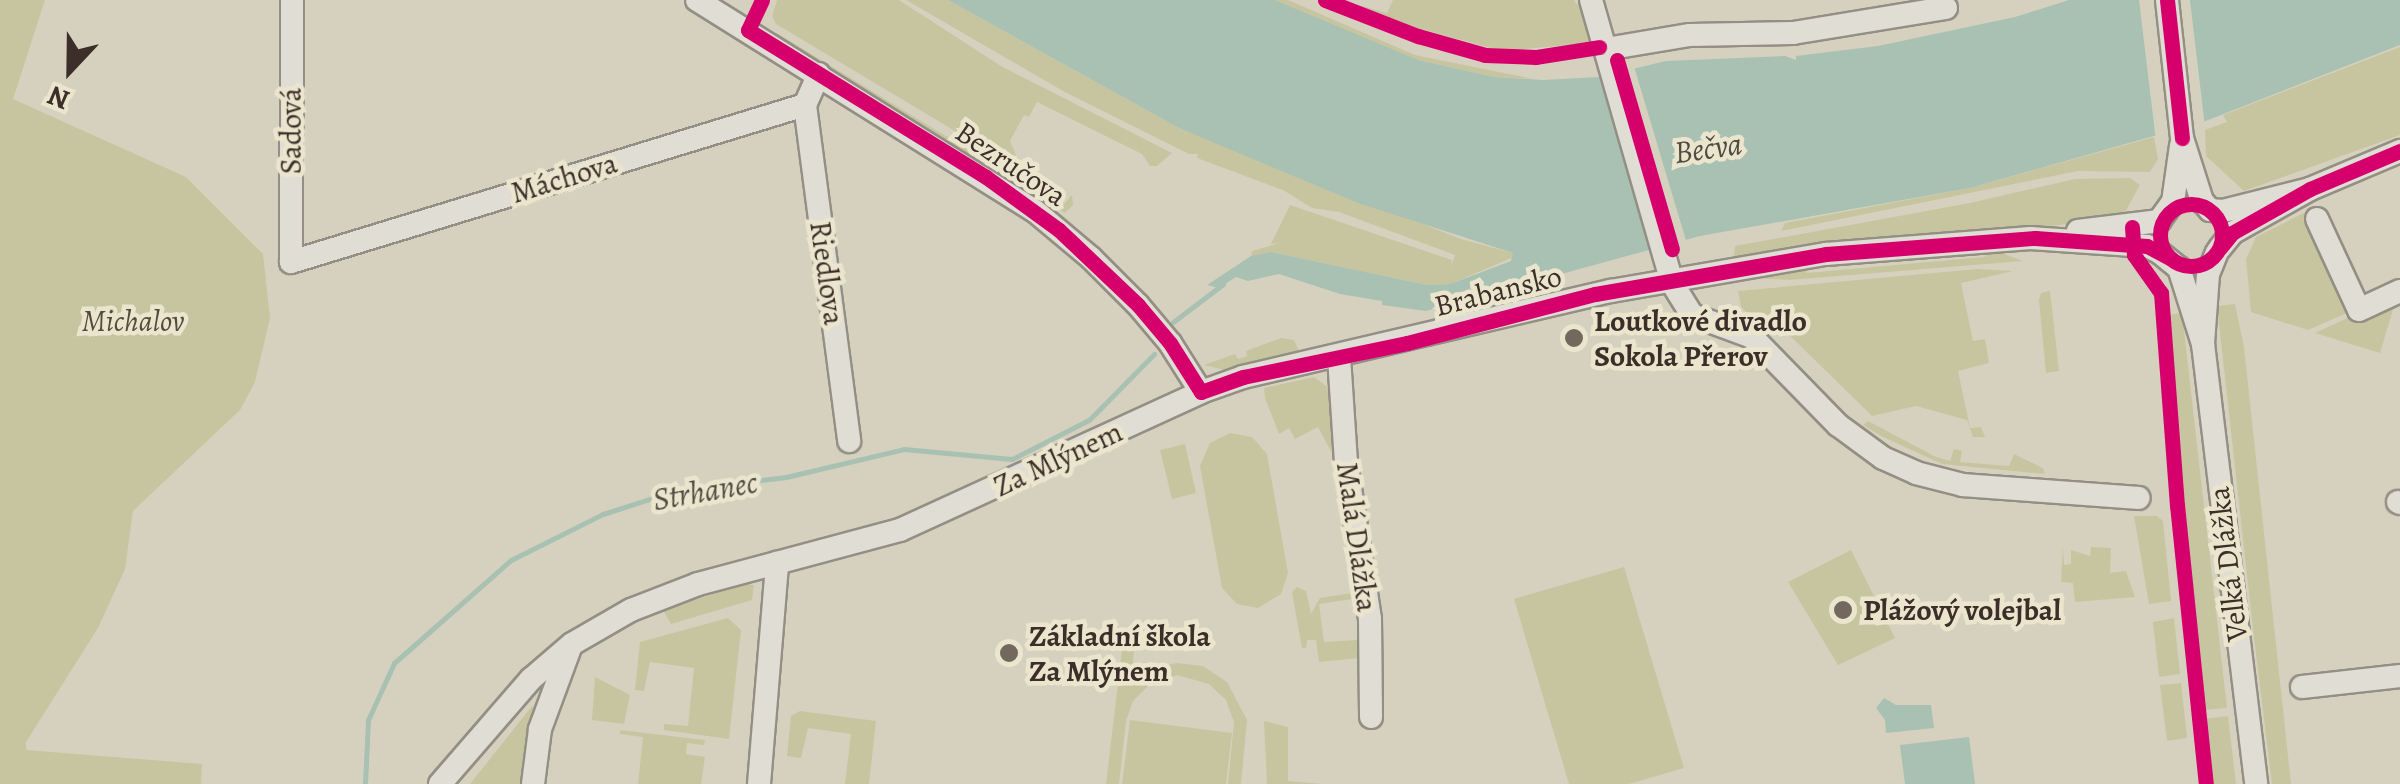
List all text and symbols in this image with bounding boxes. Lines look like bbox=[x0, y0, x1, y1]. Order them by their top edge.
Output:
north arrow bbox=[20, 20, 120, 120]
text: N bbox=[42, 76, 75, 119]
street label: Sadová bbox=[273, 88, 309, 174]
street label: Bezručova bbox=[949, 114, 1073, 214]
water label: Bečva bbox=[1672, 124, 1744, 172]
street label: Máchova bbox=[507, 145, 621, 211]
street label: Riedlova bbox=[802, 219, 852, 327]
street label: Brabansko bbox=[1431, 258, 1565, 324]
park label: Michalov bbox=[82, 303, 184, 339]
place label: Loutkové divadlo Sokola Přerov bbox=[1594, 303, 1807, 374]
marker: Loutkové divadlo Sokola Přerov bbox=[1563, 327, 1585, 349]
street label: Za Mlýnem bbox=[988, 414, 1128, 504]
street label: Malá Dlážka bbox=[1329, 460, 1385, 614]
water label: Strhanec bbox=[650, 463, 760, 519]
street label: Velká Dlážka bbox=[2201, 485, 2255, 643]
place label: Plážový volejbal bbox=[1863, 592, 2061, 628]
marker: Plážový volejbal bbox=[1832, 599, 1854, 621]
place label: Základní škola Za Mlýnem bbox=[1029, 618, 1211, 688]
marker: Základní škola Za Mlýnem bbox=[998, 642, 1020, 664]

